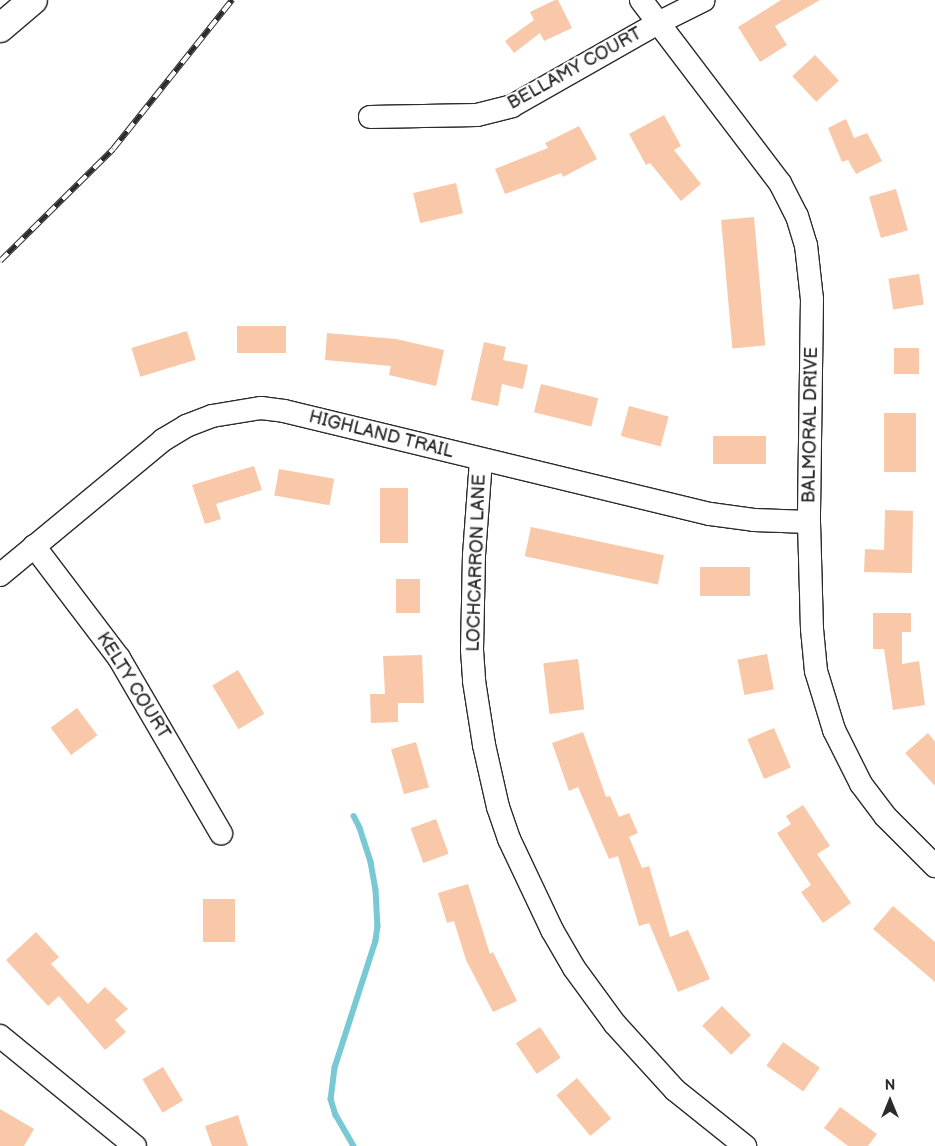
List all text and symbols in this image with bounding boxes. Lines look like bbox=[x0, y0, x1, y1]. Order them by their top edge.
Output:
street label: BELLAMY COURT bbox=[504, 23, 646, 115]
street label: BALMORAL DRIVE bbox=[799, 347, 823, 503]
street label: HIGHLAND TRAIL bbox=[306, 407, 456, 463]
street label: LOCHCARRON LANE bbox=[463, 474, 491, 652]
street label: KELTY COURT bbox=[92, 629, 174, 743]
north arrow bbox=[865, 1076, 915, 1126]
text: N bbox=[885, 1077, 895, 1094]

